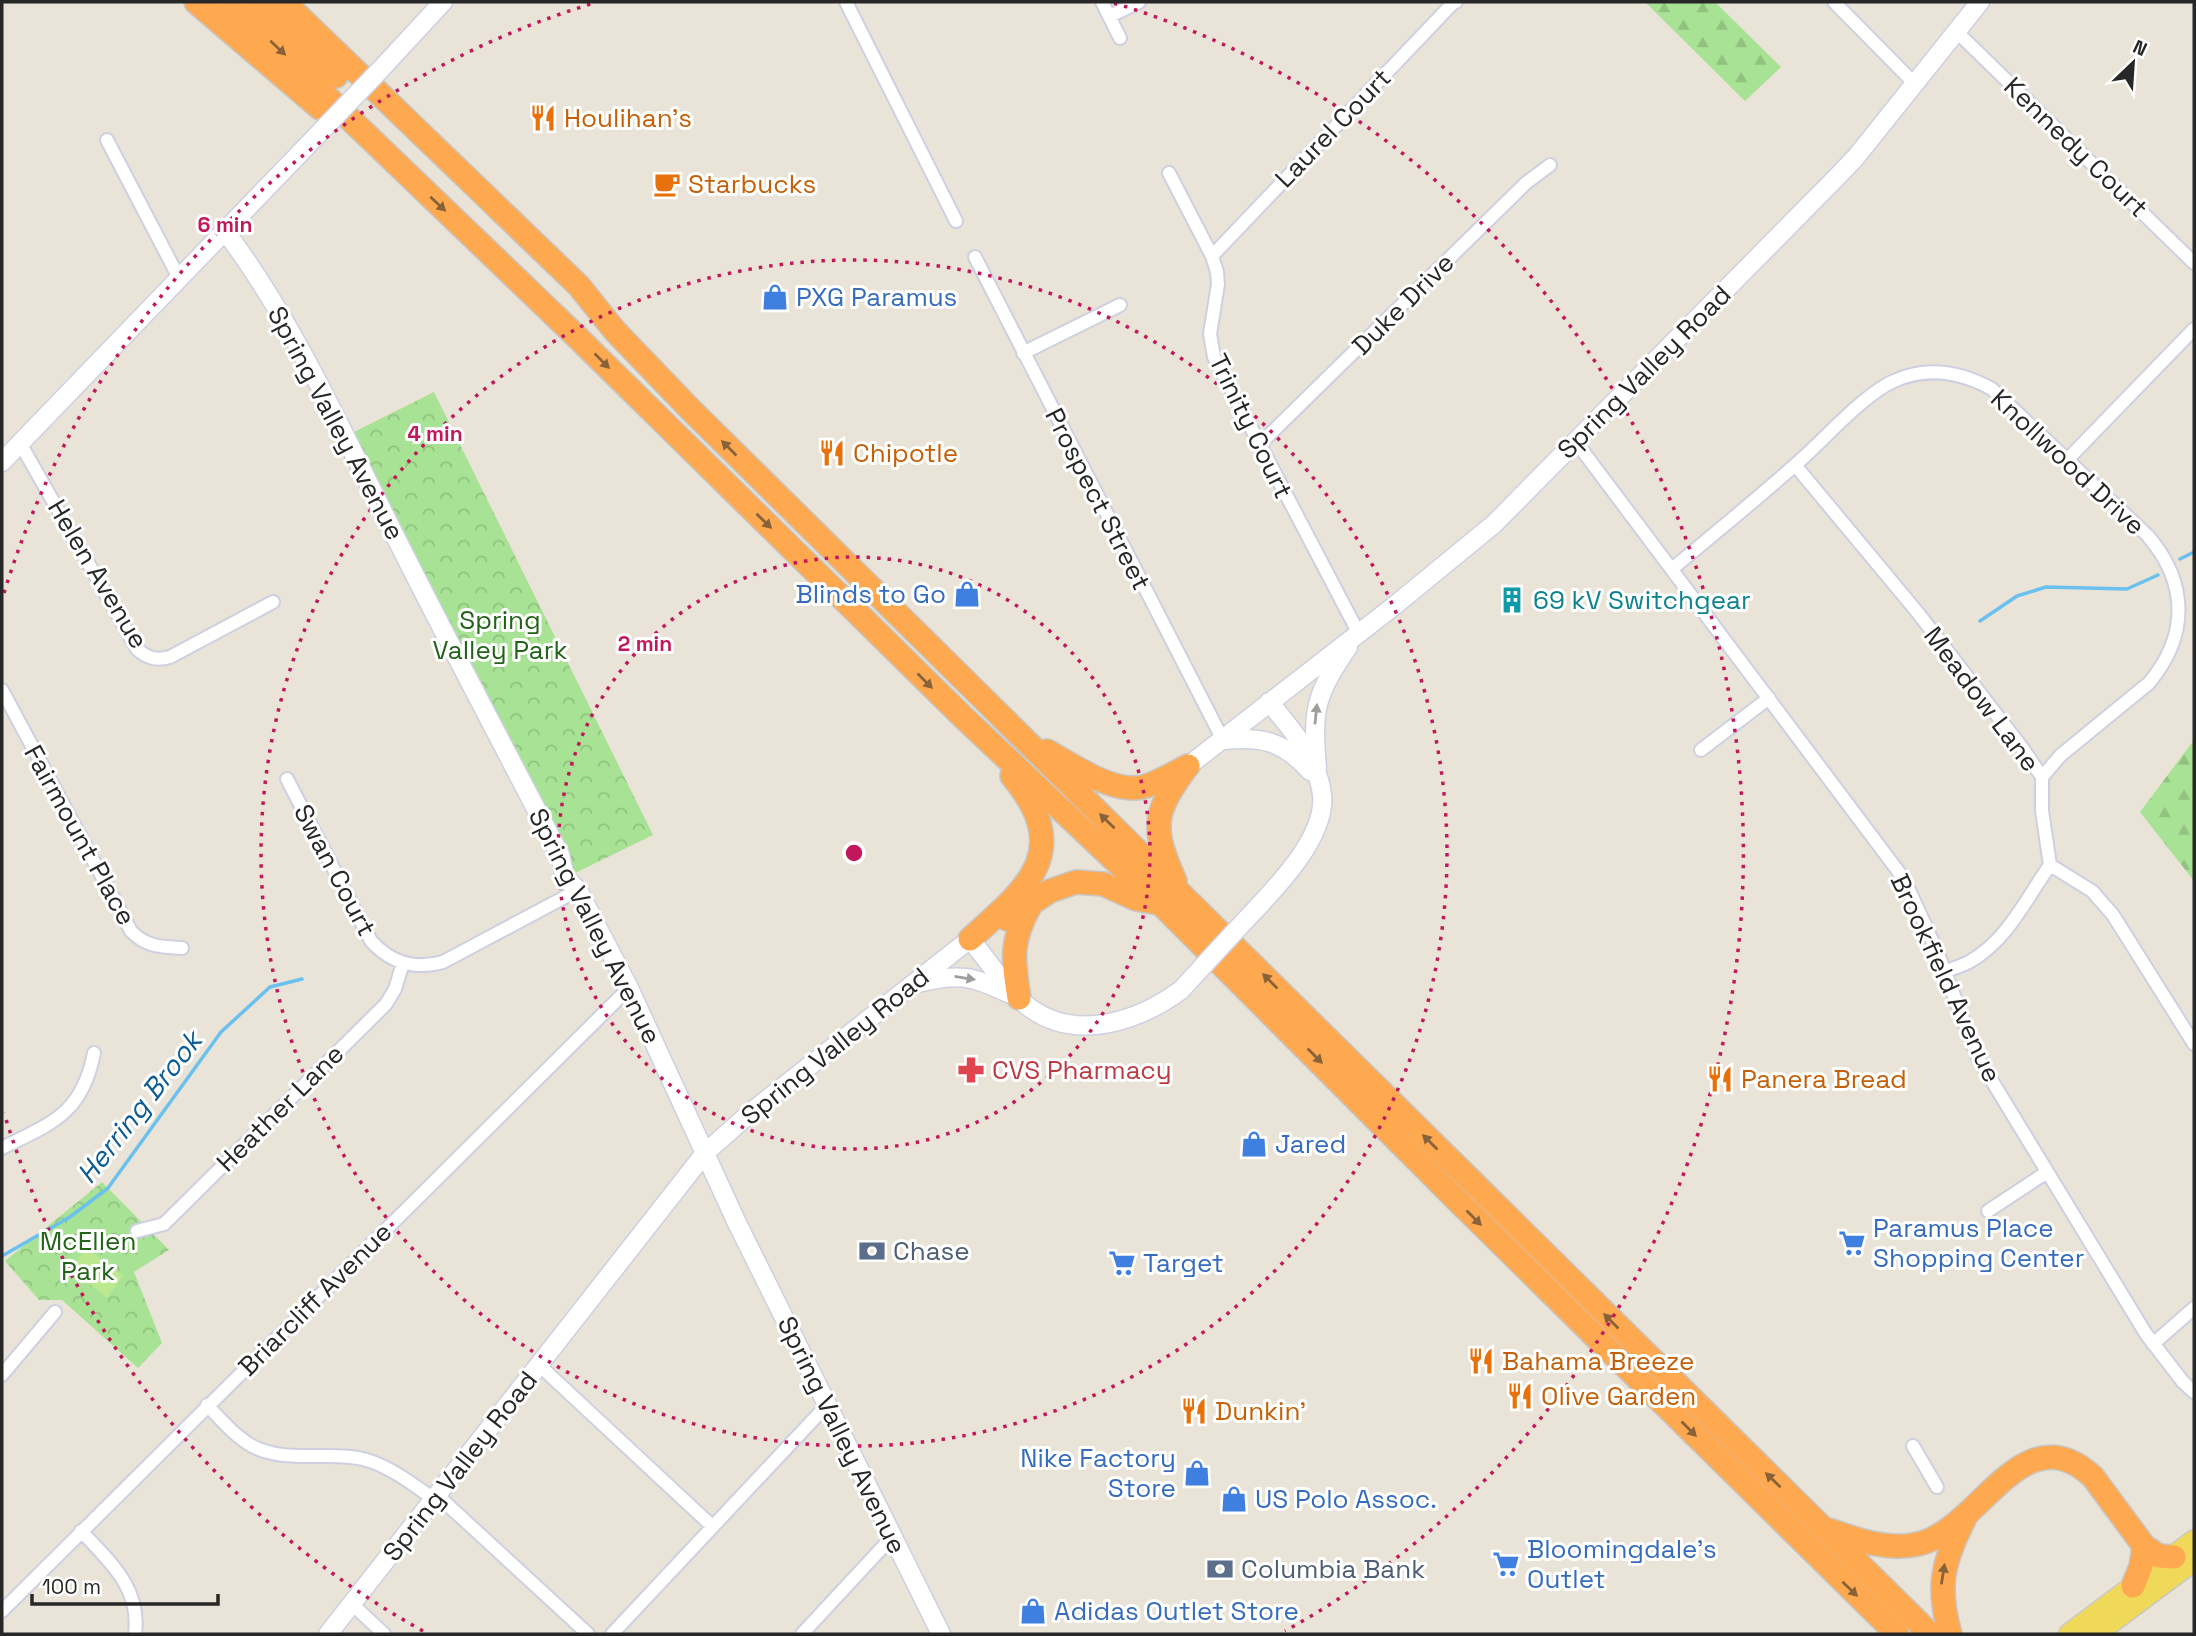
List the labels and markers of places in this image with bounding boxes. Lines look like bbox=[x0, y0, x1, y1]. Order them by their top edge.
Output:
place label: Houlihan's bbox=[564, 101, 692, 135]
restaurant icon: Houlihan's bbox=[528, 103, 558, 133]
place label: Starbucks bbox=[688, 167, 816, 201]
cafe icon: Starbucks bbox=[652, 169, 682, 199]
place label: PXG Paramus bbox=[796, 280, 957, 314]
shop icon: PXG Paramus bbox=[760, 282, 790, 312]
place label: Chipotle bbox=[853, 436, 958, 470]
restaurant icon: Chipotle bbox=[817, 438, 847, 468]
place label: Blinds to Go bbox=[796, 577, 946, 611]
shop icon: Blinds to Go bbox=[952, 579, 982, 609]
place label: 69 kV Switchgear bbox=[1533, 583, 1751, 617]
building icon: 69 kV Switchgear bbox=[1497, 585, 1527, 615]
centre of rings bbox=[842, 841, 866, 865]
place label: CVS Pharmacy bbox=[992, 1053, 1172, 1087]
pharmacy icon: CVS Pharmacy bbox=[956, 1055, 986, 1085]
place label: Panera Bread bbox=[1741, 1062, 1907, 1096]
restaurant icon: Panera Bread bbox=[1705, 1064, 1735, 1094]
place label: Jared bbox=[1275, 1127, 1346, 1161]
shop icon: Jared bbox=[1239, 1129, 1269, 1159]
place label: Paramus Place Shopping Center bbox=[1873, 1211, 2084, 1275]
supermarket icon: Paramus Place Shopping Center bbox=[1837, 1228, 1867, 1258]
place label: Chase bbox=[893, 1234, 970, 1268]
bank icon: Chase bbox=[857, 1236, 887, 1266]
place label: Target bbox=[1143, 1246, 1224, 1280]
supermarket icon: Target bbox=[1107, 1248, 1137, 1278]
place label: Bahama Breeze bbox=[1502, 1344, 1694, 1378]
restaurant icon: Bahama Breeze bbox=[1466, 1346, 1496, 1376]
place label: Olive Garden bbox=[1541, 1379, 1696, 1413]
restaurant icon: Olive Garden bbox=[1505, 1381, 1535, 1411]
place label: Dunkin' bbox=[1215, 1394, 1306, 1428]
restaurant icon: Dunkin' bbox=[1179, 1396, 1209, 1426]
place label: Nike Factory Store bbox=[1020, 1441, 1176, 1505]
shop icon: Nike Factory Store bbox=[1182, 1458, 1212, 1488]
place label: US Polo Assoc. bbox=[1255, 1482, 1437, 1516]
shop icon: US Polo Assoc. bbox=[1219, 1484, 1249, 1514]
place label: Bloomingdale's Outlet bbox=[1527, 1532, 1717, 1596]
supermarket icon: Bloomingdale's Outlet bbox=[1491, 1549, 1521, 1579]
place label: Columbia Bank bbox=[1241, 1552, 1425, 1586]
bank icon: Columbia Bank bbox=[1205, 1554, 1235, 1584]
place label: Adidas Outlet Store bbox=[1054, 1594, 1299, 1628]
shop icon: Adidas Outlet Store bbox=[1018, 1596, 1048, 1626]

